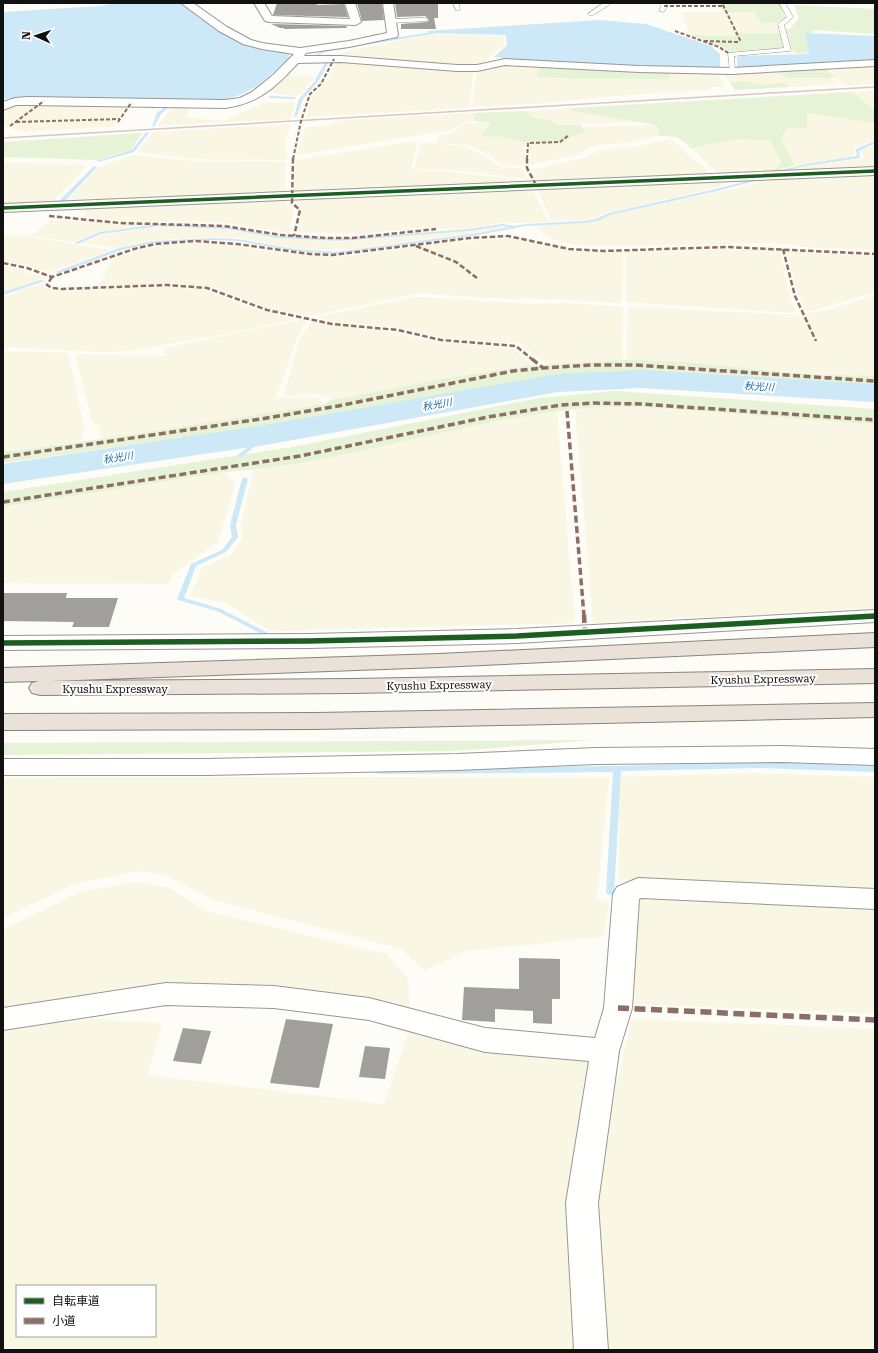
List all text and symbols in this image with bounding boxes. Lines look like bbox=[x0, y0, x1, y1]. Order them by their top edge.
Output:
north arrow bbox=[16, 16, 56, 56]
text: N bbox=[20, 30, 33, 40]
water label: 秋光川 bbox=[744, 380, 775, 393]
water label: 秋光川 bbox=[421, 396, 454, 413]
water label: 秋光川 bbox=[102, 450, 135, 465]
street label: Kyushu Expressway bbox=[710, 672, 816, 687]
street label: Kyushu Expressway bbox=[386, 678, 492, 693]
street label: Kyushu Expressway bbox=[62, 683, 168, 696]
legend bbox=[16, 1285, 156, 1337]
text: 自転車道 bbox=[52, 1294, 100, 1308]
text: 小道 bbox=[52, 1314, 76, 1328]

